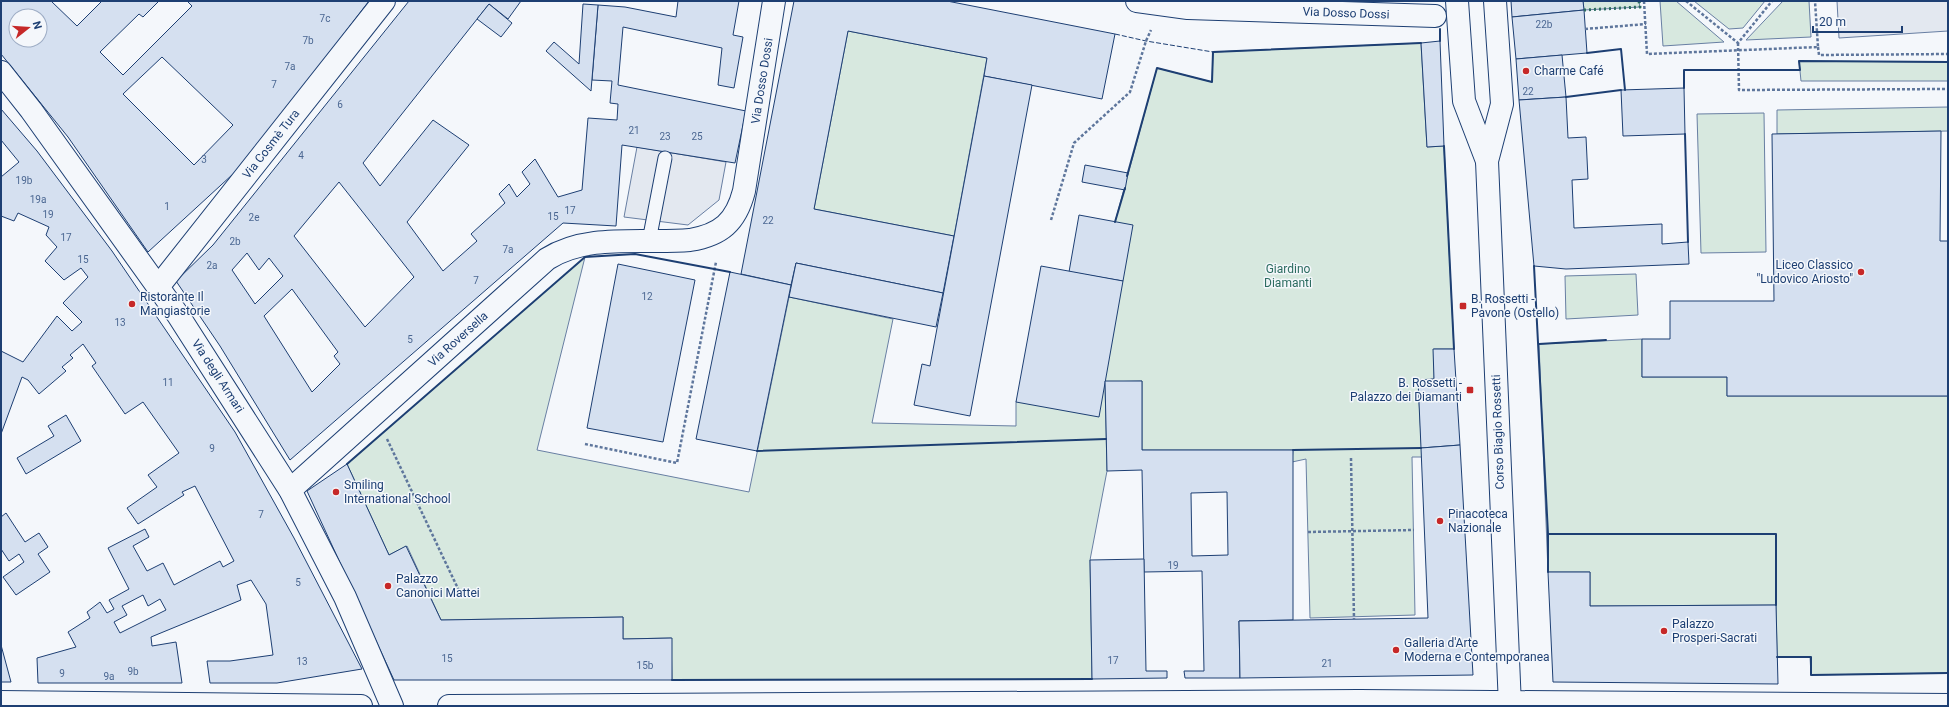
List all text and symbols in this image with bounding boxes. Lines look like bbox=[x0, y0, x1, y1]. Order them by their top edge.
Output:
street label: Via Dosso Dossi bbox=[1302, 4, 1390, 22]
north arrow bbox=[8, 8, 48, 48]
scale bar bbox=[1813, 8, 1902, 34]
house number: 7c bbox=[320, 13, 330, 24]
text: 20 m bbox=[1819, 15, 1846, 29]
house number: 22b bbox=[1536, 19, 1553, 30]
text: N bbox=[30, 20, 45, 31]
house number: 7b bbox=[302, 35, 314, 46]
street label: Via Dosso Dossi bbox=[748, 37, 776, 125]
house number: 7a bbox=[284, 61, 296, 72]
place label: Charme Café bbox=[1534, 64, 1604, 78]
marker: Charme Café bbox=[1521, 66, 1531, 76]
house number: 7 bbox=[271, 79, 277, 90]
house number: 22 bbox=[1522, 86, 1534, 97]
house number: 6 bbox=[337, 99, 343, 110]
street label: Via Cosmè Tura bbox=[240, 107, 302, 181]
house number: 21 bbox=[628, 125, 640, 136]
house number: 23 bbox=[659, 131, 671, 142]
house number: 25 bbox=[691, 131, 703, 142]
house number: 4 bbox=[298, 150, 304, 161]
house number: 3 bbox=[201, 154, 207, 165]
house number: 19b bbox=[16, 175, 33, 186]
house number: 19a bbox=[30, 194, 46, 205]
house number: 1 bbox=[164, 201, 170, 212]
house number: 17 bbox=[564, 205, 576, 216]
house number: 19 bbox=[42, 209, 54, 220]
house number: 15 bbox=[547, 211, 559, 222]
house number: 2e bbox=[249, 212, 259, 223]
house number: 22 bbox=[762, 215, 774, 226]
house number: 17 bbox=[60, 232, 72, 243]
house number: 2b bbox=[229, 236, 241, 247]
house number: 7a bbox=[502, 244, 514, 255]
house number: 15 bbox=[77, 254, 89, 265]
place label: Liceo Classico "Ludovico Ariosto" bbox=[1756, 258, 1853, 286]
house number: 2a bbox=[206, 260, 218, 271]
park label: Giardino Diamanti bbox=[1264, 262, 1312, 290]
marker: Liceo Classico "Ludovico Ariosto" bbox=[1856, 267, 1866, 277]
house number: 7 bbox=[473, 275, 479, 286]
place label: Ristorante Il Mangiastorie bbox=[140, 290, 210, 318]
house number: 12 bbox=[641, 291, 653, 302]
place label: B. Rossetti - Pavone (Ostello) bbox=[1471, 292, 1559, 320]
marker: Ristorante Il Mangiastorie bbox=[127, 299, 137, 309]
marker: B. Rossetti - Pavone (Ostello) bbox=[1458, 301, 1468, 311]
street label: Via Roversella bbox=[425, 309, 491, 369]
house number: 13 bbox=[114, 317, 126, 328]
house number: 5 bbox=[407, 334, 413, 345]
street label: Via degli Armari bbox=[189, 337, 247, 415]
street label: Corso Biagio Rossetti bbox=[1489, 374, 1507, 490]
place label: B. Rossetti - Palazzo dei Diamanti bbox=[1350, 376, 1463, 404]
house number: 11 bbox=[162, 377, 174, 388]
marker: B. Rossetti - Palazzo dei Diamanti bbox=[1465, 385, 1475, 395]
house number: 9 bbox=[209, 443, 215, 454]
place label: Smiling International School bbox=[344, 478, 451, 506]
marker: Smiling International School bbox=[331, 487, 341, 497]
place label: Pinacoteca Nazionale bbox=[1448, 507, 1508, 535]
house number: 7 bbox=[258, 509, 264, 520]
marker: Pinacoteca Nazionale bbox=[1435, 516, 1445, 526]
house number: 19 bbox=[1167, 560, 1179, 571]
place label: Palazzo Canonici Mattei bbox=[396, 572, 480, 600]
house number: 5 bbox=[295, 577, 301, 588]
marker: Palazzo Canonici Mattei bbox=[383, 581, 393, 591]
place label: Palazzo Prosperi-Sacrati bbox=[1672, 617, 1757, 645]
marker: Palazzo Prosperi-Sacrati bbox=[1659, 626, 1669, 636]
place label: Galleria d'Arte Moderna e Contemporanea bbox=[1404, 636, 1550, 664]
marker: Galleria d'Arte Moderna e Contemporanea bbox=[1391, 645, 1401, 655]
house number: 15 bbox=[441, 653, 453, 664]
house number: 17 bbox=[1107, 655, 1119, 666]
house number: 13 bbox=[296, 656, 308, 667]
house number: 21 bbox=[1321, 658, 1333, 669]
house number: 15b bbox=[637, 660, 654, 671]
house number: 9b bbox=[127, 666, 139, 677]
house number: 9 bbox=[59, 668, 65, 679]
house number: 9a bbox=[103, 671, 115, 682]

